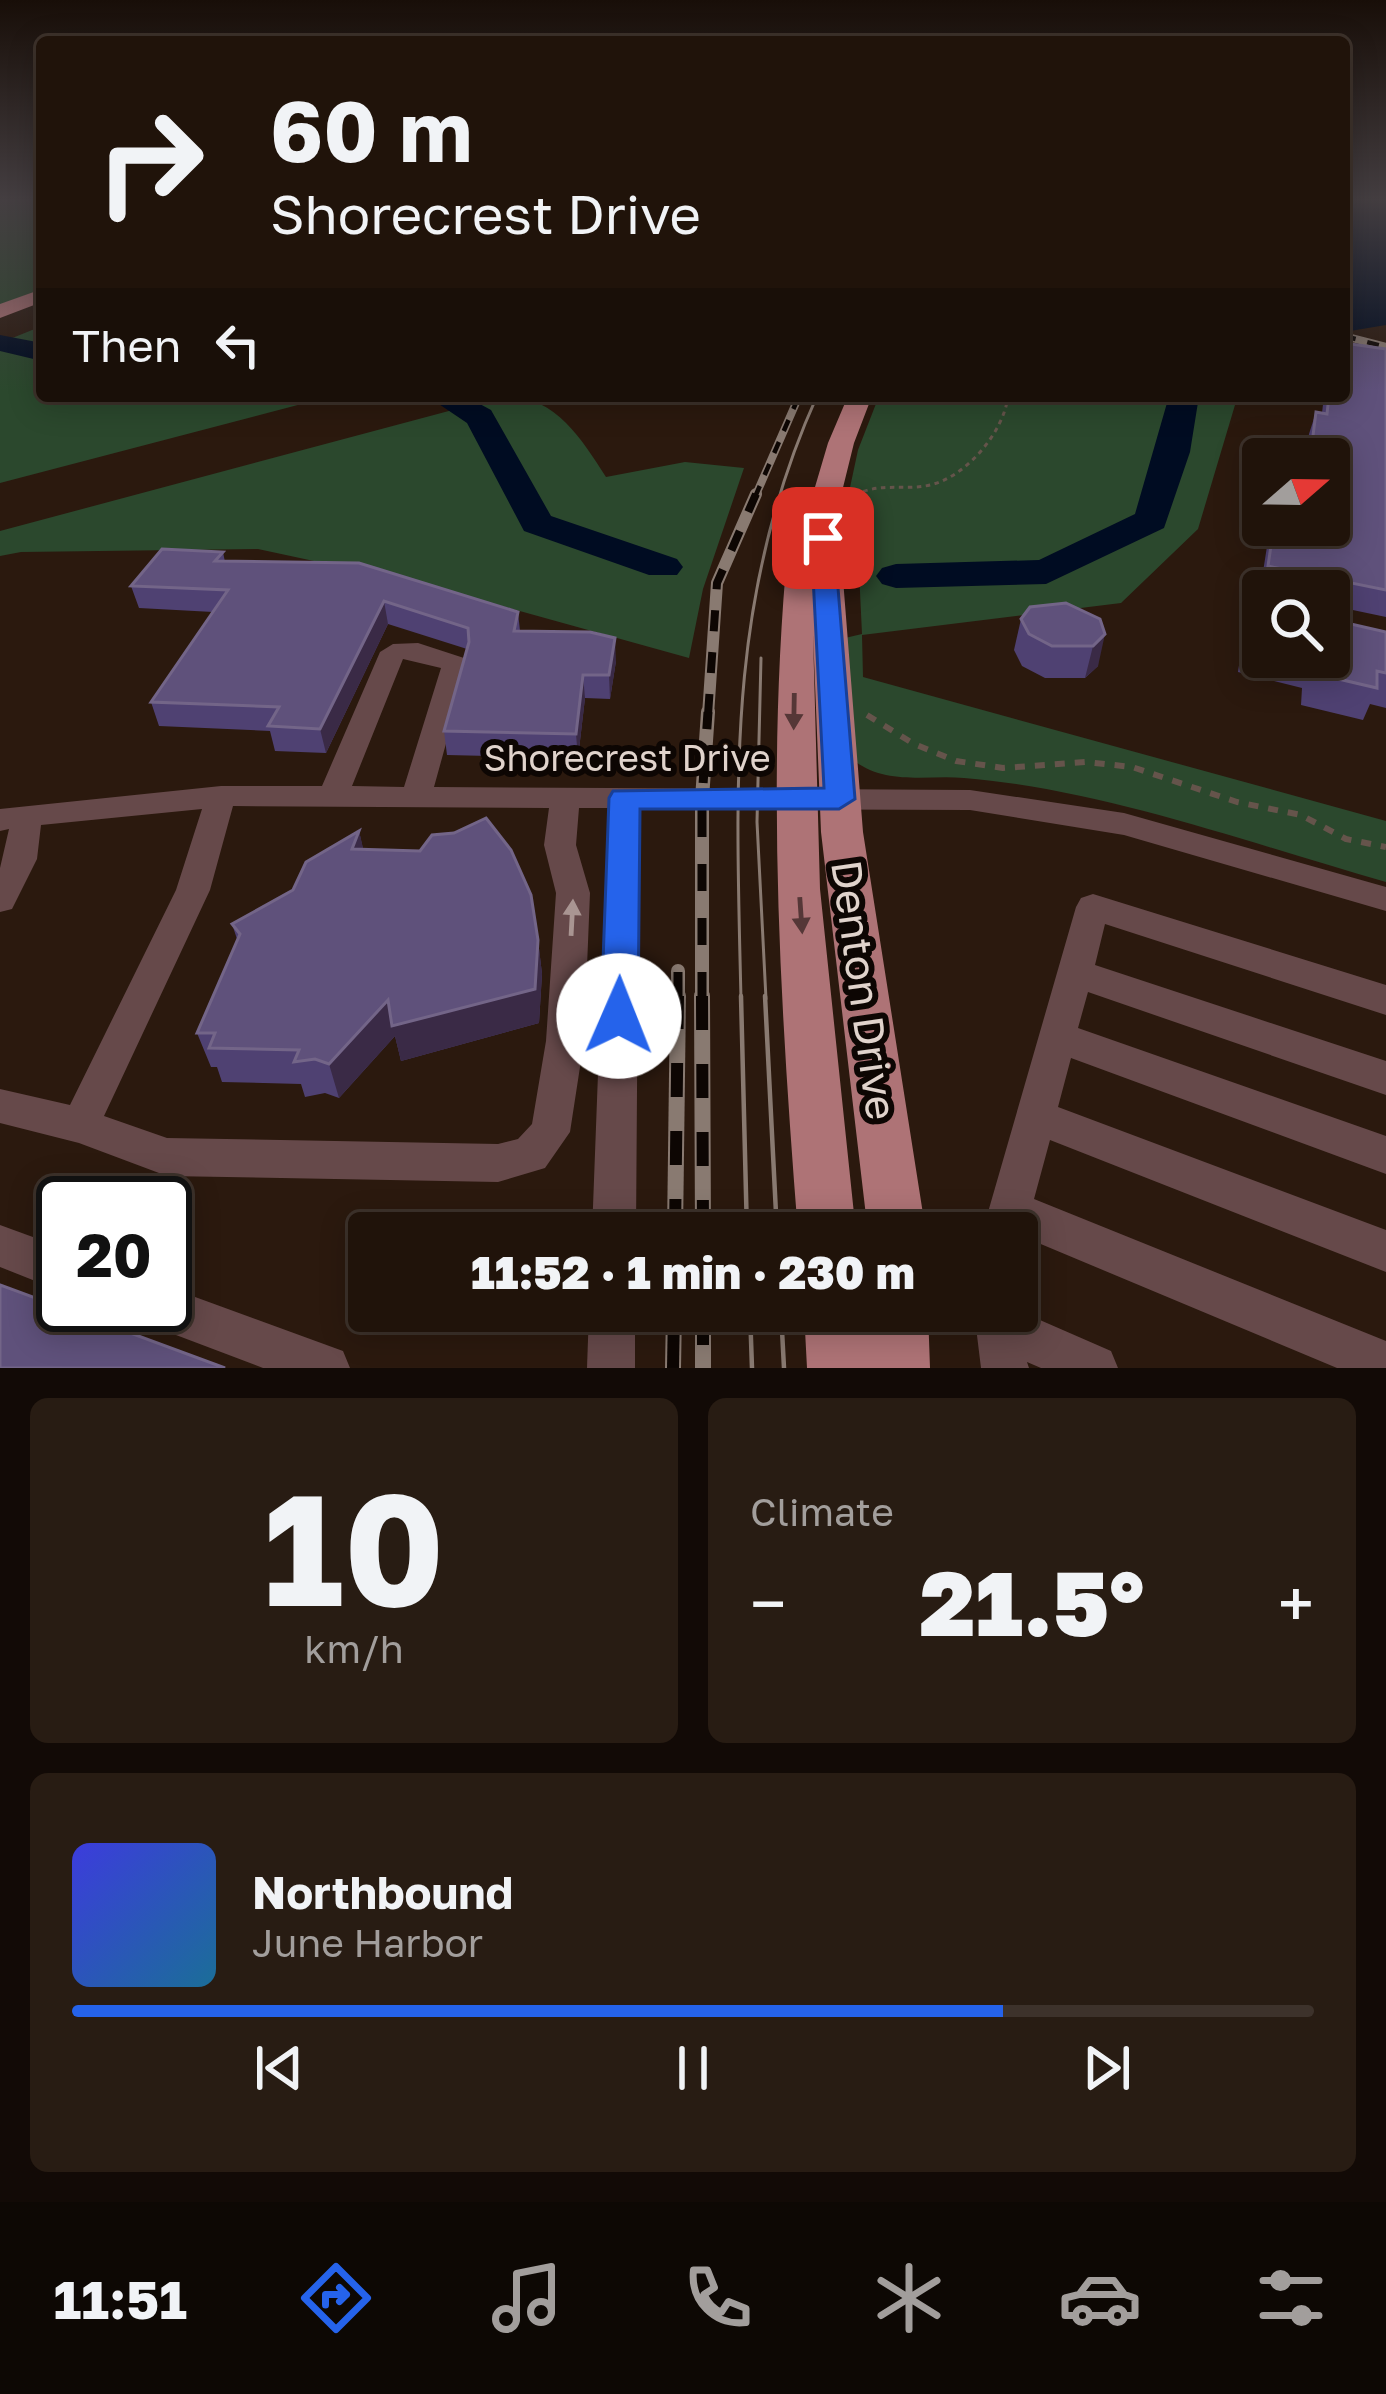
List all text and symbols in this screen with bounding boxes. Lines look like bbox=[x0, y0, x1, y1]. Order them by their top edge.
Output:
text: 60 m bbox=[270, 80, 472, 180]
icon: right bbox=[72, 84, 228, 240]
text: Shorecrest Drive bbox=[270, 181, 701, 246]
icon: left bbox=[205, 312, 271, 378]
text: Then bbox=[72, 318, 181, 372]
north arrow bbox=[1242, 438, 1350, 546]
map controls bbox=[1242, 438, 1350, 678]
pin bbox=[772, 487, 874, 589]
icon: arrive bbox=[790, 505, 856, 571]
button: search bbox=[1242, 570, 1350, 678]
one-way arrow bbox=[784, 693, 804, 731]
street label: Shorecrest Drive bbox=[483, 736, 771, 779]
street label: Denton Drive bbox=[822, 857, 908, 1123]
one-way arrow bbox=[791, 897, 810, 934]
one-way arrow bbox=[563, 898, 582, 936]
position arrow bbox=[556, 953, 682, 1079]
speed limit sign: 20 bbox=[36, 1176, 192, 1332]
text: 11:52 · 1 min · 230 m bbox=[471, 1245, 915, 1299]
text: 10 bbox=[263, 1453, 445, 1640]
text: Climate bbox=[750, 1488, 894, 1535]
text: 21.5° bbox=[920, 1548, 1144, 1656]
text: − bbox=[750, 1563, 786, 1643]
text: + bbox=[1278, 1563, 1314, 1643]
text: km/h bbox=[304, 1625, 404, 1672]
text: Northbound bbox=[252, 1865, 513, 1919]
text: June Harbor bbox=[252, 1919, 483, 1966]
icon: previous bbox=[246, 2035, 312, 2101]
icon: pause bbox=[660, 2035, 726, 2101]
icon: next bbox=[1074, 2035, 1140, 2101]
icon: directions bbox=[294, 2256, 378, 2340]
icon: music bbox=[485, 2256, 569, 2340]
icon: phone bbox=[676, 2256, 760, 2340]
icon: climate bbox=[867, 2256, 951, 2340]
icon: car bbox=[1058, 2256, 1142, 2340]
icon: filters bbox=[1249, 2256, 1333, 2340]
text: 11:51 bbox=[53, 2266, 187, 2331]

